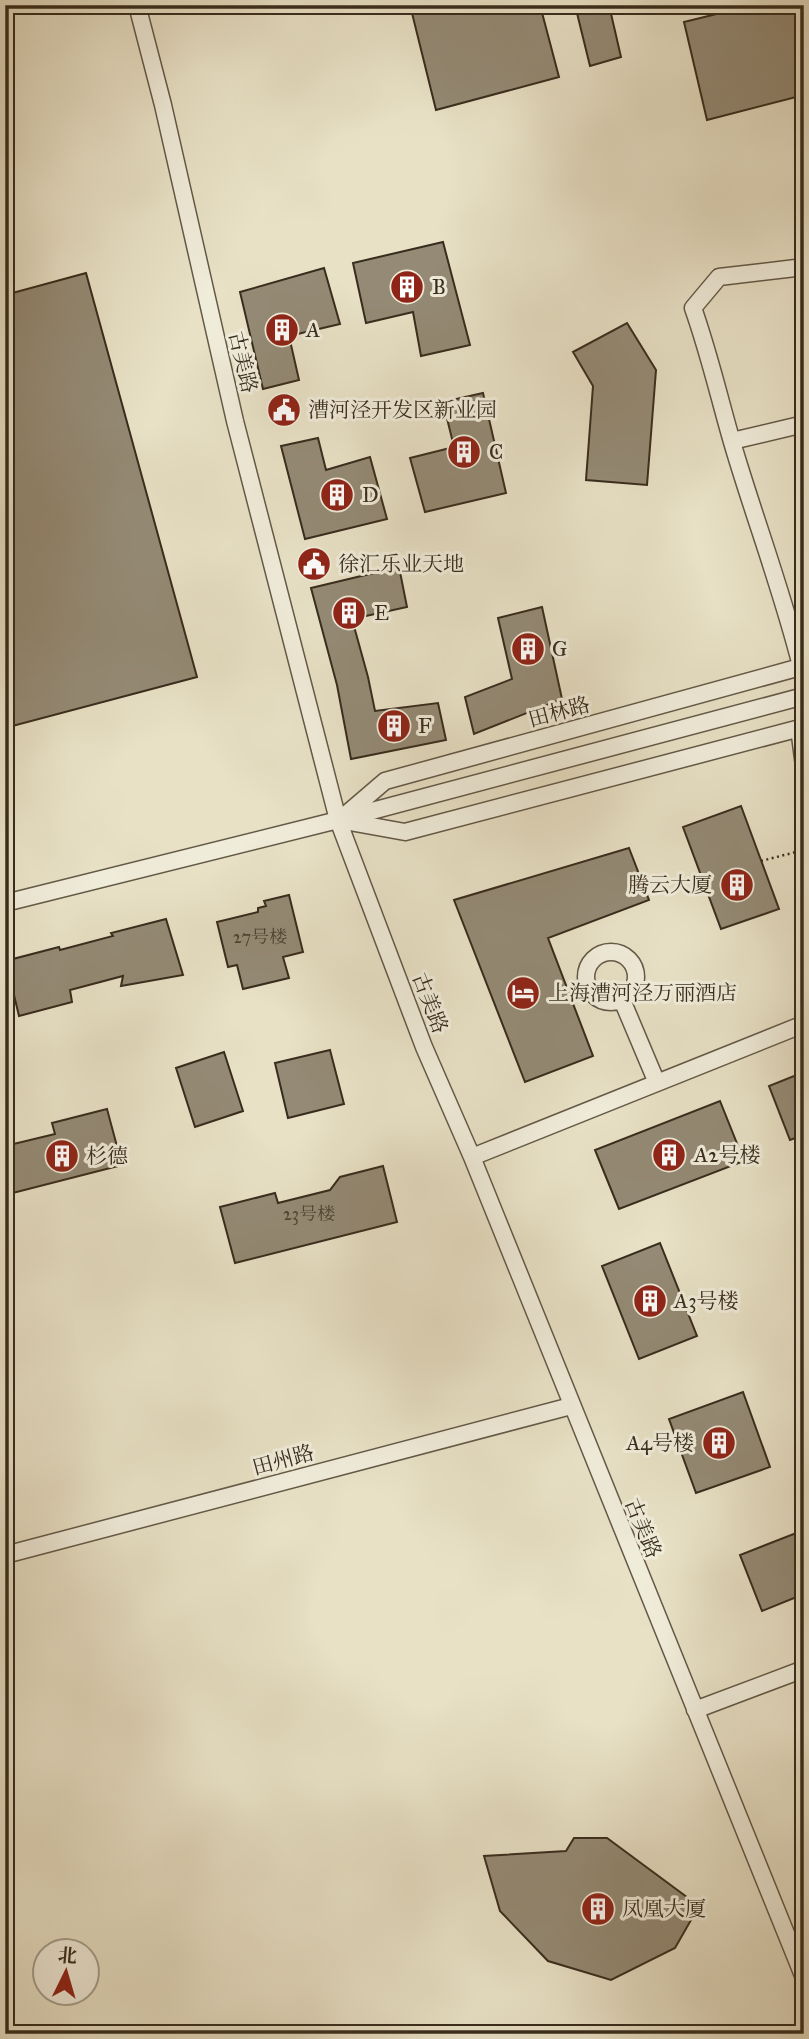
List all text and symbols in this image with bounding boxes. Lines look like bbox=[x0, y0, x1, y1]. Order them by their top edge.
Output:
building icon: B bbox=[388, 268, 426, 306]
place label: B bbox=[432, 274, 446, 300]
building icon: A bbox=[263, 311, 301, 349]
place label: A bbox=[305, 317, 320, 343]
street label: 古美路 bbox=[223, 328, 263, 396]
public building icon: 漕河泾开发区新业园 bbox=[265, 391, 303, 429]
place label: 漕河泾开发区新业园 bbox=[308, 397, 497, 423]
building icon: C bbox=[445, 433, 483, 471]
place label: C bbox=[489, 439, 503, 465]
building icon: D bbox=[318, 476, 356, 514]
place label: D bbox=[362, 482, 379, 508]
public building icon: 徐汇乐业天地 bbox=[295, 545, 333, 583]
place label: 徐汇乐业天地 bbox=[338, 551, 464, 577]
building icon: E bbox=[330, 594, 368, 632]
place label: E bbox=[374, 600, 389, 626]
building icon: G bbox=[509, 630, 547, 668]
place label: G bbox=[552, 636, 567, 662]
street label: 田林路 bbox=[525, 691, 593, 733]
building icon: F bbox=[375, 707, 413, 745]
place label: F bbox=[418, 713, 432, 739]
building icon: 腾云大厦 bbox=[718, 866, 756, 904]
place label: 腾云大厦 bbox=[628, 872, 712, 898]
house number: 27号楼 bbox=[233, 926, 287, 948]
street label: 古美路 bbox=[407, 969, 453, 1037]
hotel icon: 上海漕河泾万丽酒店 bbox=[504, 974, 542, 1012]
place label: 上海漕河泾万丽酒店 bbox=[548, 980, 737, 1006]
building icon: A2号楼 bbox=[650, 1136, 688, 1174]
building icon: 杉德 bbox=[43, 1137, 81, 1175]
place label: A2号楼 bbox=[693, 1142, 761, 1168]
place label: 杉德 bbox=[86, 1143, 128, 1169]
house number: 23号楼 bbox=[283, 1203, 335, 1225]
building icon: A3号楼 bbox=[631, 1282, 669, 1320]
place label: A3号楼 bbox=[673, 1288, 739, 1314]
building icon: A4号楼 bbox=[700, 1424, 738, 1462]
place label: A4号楼 bbox=[625, 1430, 694, 1456]
street label: 田州路 bbox=[249, 1439, 317, 1481]
street label: 古美路 bbox=[619, 1494, 667, 1562]
building icon: 凤凰大厦 bbox=[579, 1890, 617, 1928]
place label: 凤凰大厦 bbox=[622, 1896, 706, 1922]
north arrow bbox=[32, 1938, 102, 2008]
text: 北 bbox=[57, 1943, 78, 1968]

